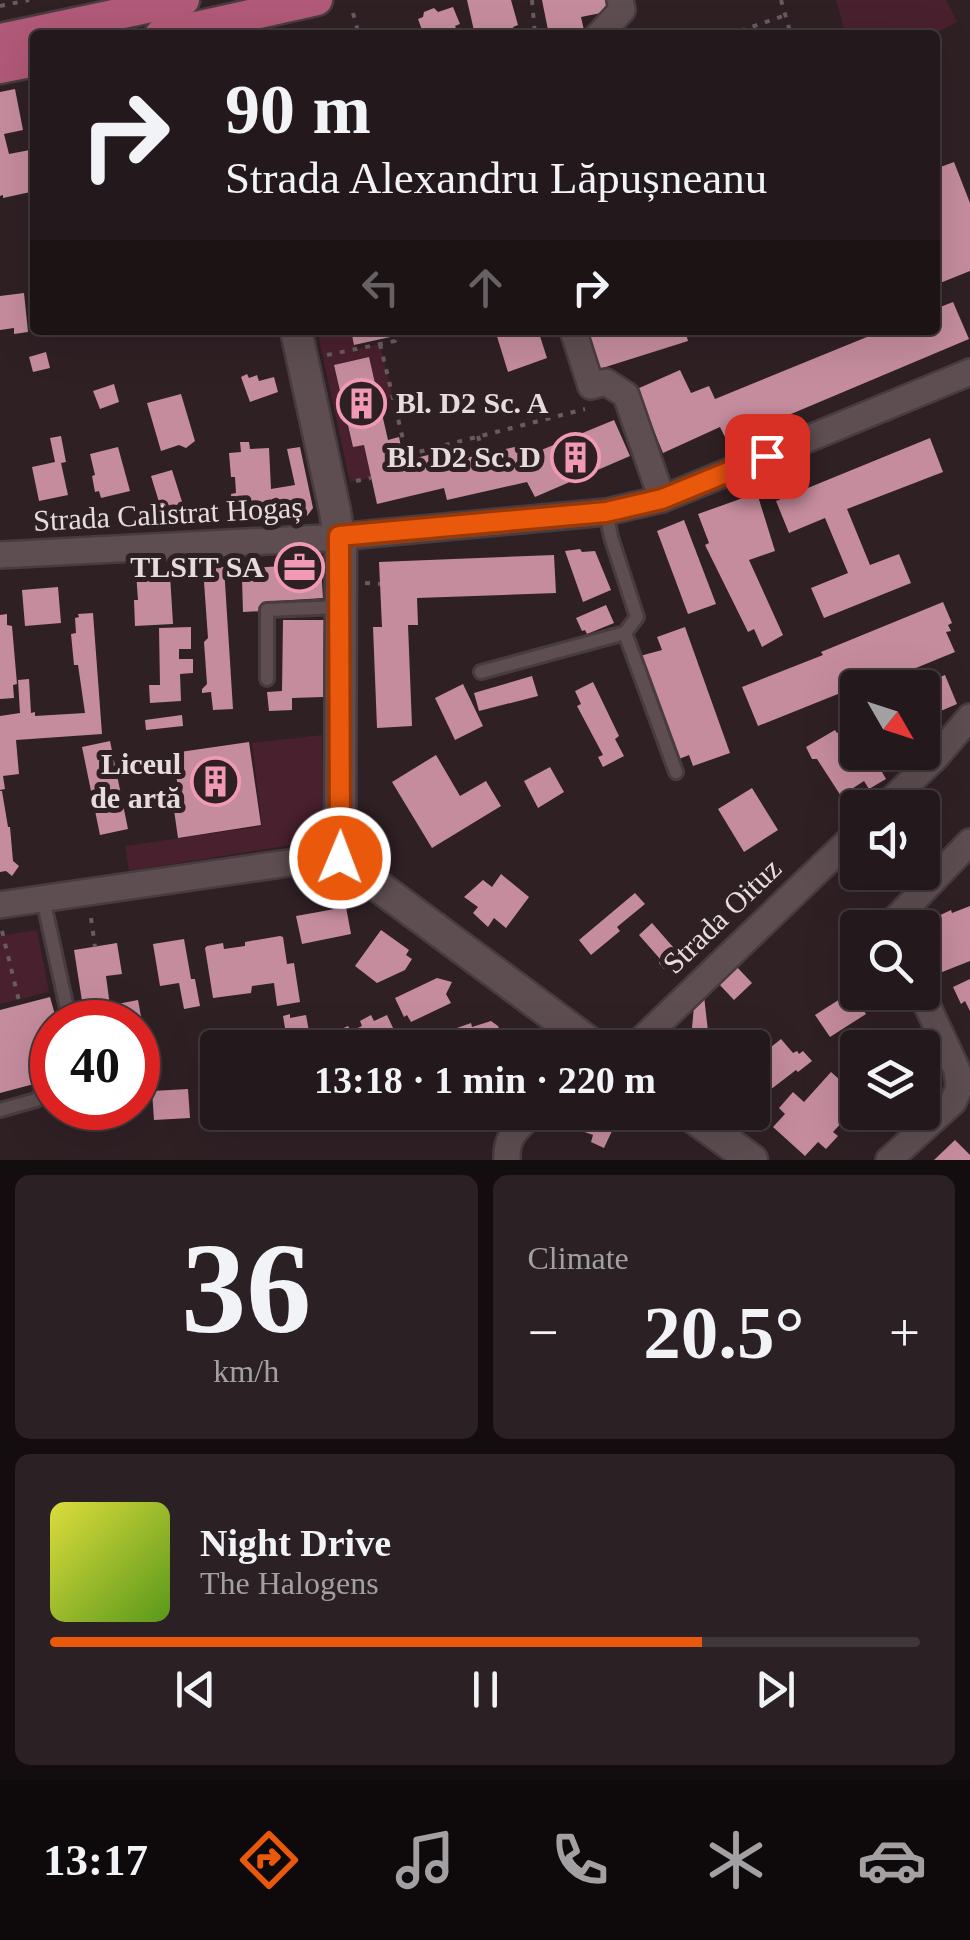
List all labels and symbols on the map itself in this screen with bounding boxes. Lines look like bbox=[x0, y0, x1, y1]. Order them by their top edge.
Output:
building icon: Bl. D2 Sc. A bbox=[335, 377, 387, 429]
place label: Bl. D2 Sc. A bbox=[396, 386, 549, 419]
pin bbox=[725, 414, 810, 499]
building icon: Bl. D2 Sc. D bbox=[550, 431, 602, 483]
place label: Bl. D2 Sc. D bbox=[387, 440, 541, 473]
street label: Strada Calistrat Hogaș bbox=[32, 490, 304, 537]
office icon: TLSIT SA bbox=[273, 541, 325, 593]
place label: TLSIT SA bbox=[130, 550, 264, 583]
north arrow bbox=[840, 670, 940, 770]
place label: Liceul de artă bbox=[90, 747, 181, 814]
building icon: Liceul de artă bbox=[190, 755, 242, 807]
position arrow bbox=[288, 806, 392, 910]
street label: Strada Oituz bbox=[656, 851, 787, 980]
speed limit sign: 40 bbox=[30, 1000, 160, 1130]

